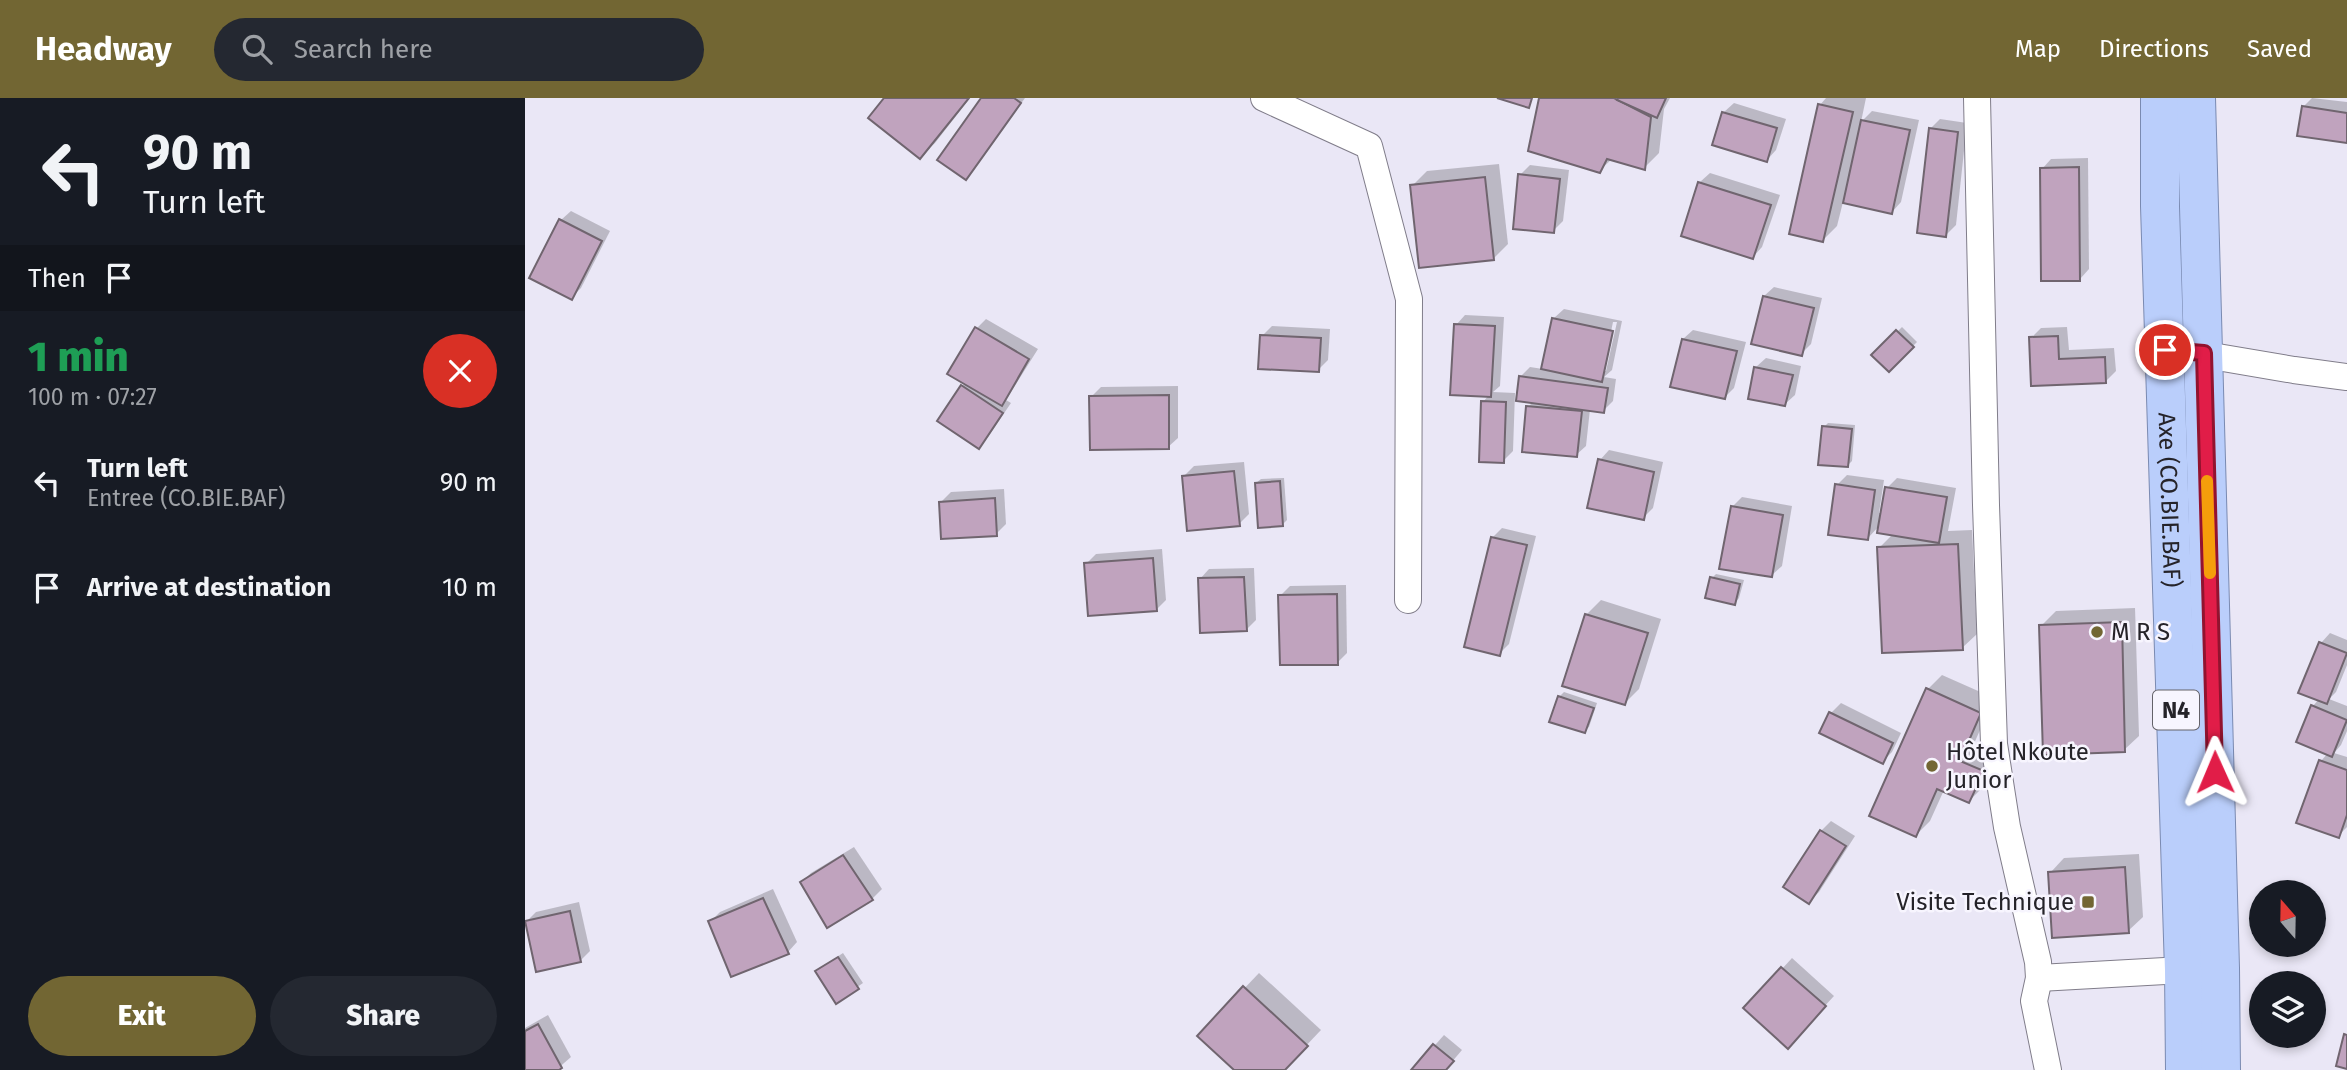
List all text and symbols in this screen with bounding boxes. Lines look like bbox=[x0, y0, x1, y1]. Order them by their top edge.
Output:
search box bbox=[214, 18, 704, 81]
text: Headway bbox=[35, 29, 172, 69]
icon: search bbox=[238, 30, 276, 68]
text: Search here bbox=[294, 34, 433, 65]
text: Map bbox=[2015, 35, 2061, 63]
text: Directions bbox=[2099, 35, 2209, 63]
text: Saved bbox=[2247, 35, 2312, 63]
text: 90 m bbox=[143, 123, 252, 182]
icon: left bbox=[28, 126, 119, 217]
text: Turn left bbox=[143, 183, 265, 221]
icon: arrive bbox=[100, 259, 138, 297]
text: Then bbox=[28, 263, 86, 294]
pin bbox=[2135, 320, 2195, 380]
icon: arrive bbox=[2146, 331, 2184, 369]
text: 1 min bbox=[28, 332, 129, 382]
button: close bbox=[423, 334, 497, 408]
text: 100 m · 07:27 bbox=[28, 383, 157, 411]
street label: Axe (CO.BIE.BAF) bbox=[2152, 412, 2186, 588]
text: Turn left bbox=[87, 453, 188, 484]
icon: left bbox=[28, 464, 66, 502]
text: 90 m bbox=[440, 467, 497, 498]
text: Entree (CO.BIE.BAF) bbox=[87, 484, 285, 512]
icon: arrive bbox=[28, 569, 66, 607]
text: Arrive at destination bbox=[87, 572, 331, 603]
text: 10 m bbox=[442, 572, 497, 603]
place label: M R S bbox=[2111, 618, 2170, 646]
marker: M R S bbox=[2089, 624, 2105, 640]
road number: N4 bbox=[2153, 690, 2199, 730]
position arrow bbox=[2178, 735, 2252, 809]
place label: Hôtel Nkoute Junior bbox=[1946, 738, 2089, 794]
marker: Hôtel Nkoute Junior bbox=[1924, 758, 1940, 774]
north arrow bbox=[2249, 880, 2326, 957]
map controls bbox=[2249, 880, 2326, 1048]
place label: Visite Technique bbox=[1896, 888, 2074, 916]
marker: Visite Technique bbox=[2080, 894, 2096, 910]
button: layers bbox=[2249, 971, 2326, 1048]
button: Exit bbox=[28, 976, 256, 1056]
button: Share bbox=[270, 976, 497, 1056]

